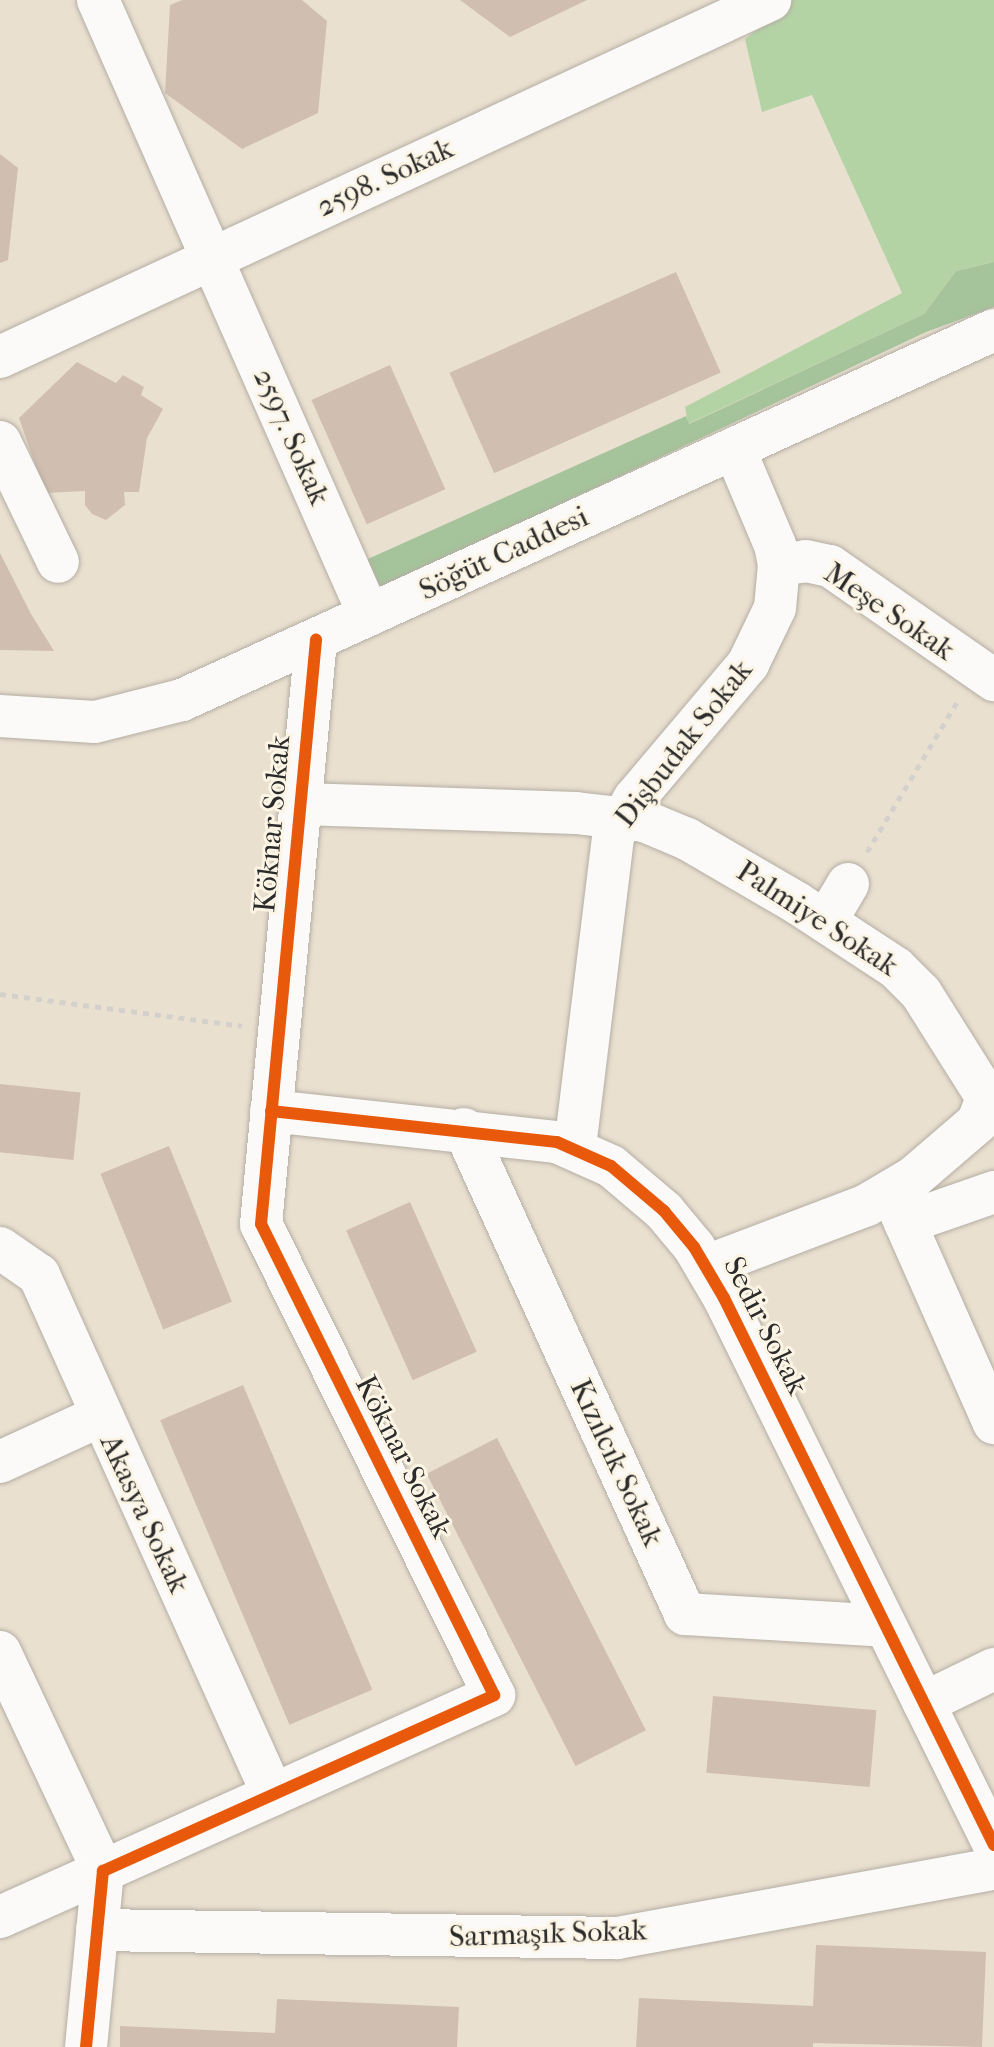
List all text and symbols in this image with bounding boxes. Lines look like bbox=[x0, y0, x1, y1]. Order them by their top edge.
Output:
street label: 2598. Sokak bbox=[311, 131, 459, 225]
street label: 2597. Sokak bbox=[245, 363, 337, 511]
street label: Söğüt Caddesi bbox=[414, 499, 594, 609]
street label: Meşe Sokak bbox=[817, 555, 961, 669]
street label: Dişbudak Sokak bbox=[607, 653, 761, 835]
street label: Köknar Sokak bbox=[247, 734, 299, 914]
street label: Palmiye Sokak bbox=[730, 853, 904, 985]
street label: Sedir Sokak bbox=[715, 1251, 815, 1401]
street label: Köknar Sokak bbox=[347, 1370, 459, 1544]
street label: Kızılcık Sokak bbox=[562, 1374, 670, 1552]
street label: Akasya Sokak bbox=[92, 1429, 196, 1599]
street label: Sarmaşık Sokak bbox=[448, 1913, 648, 1955]

